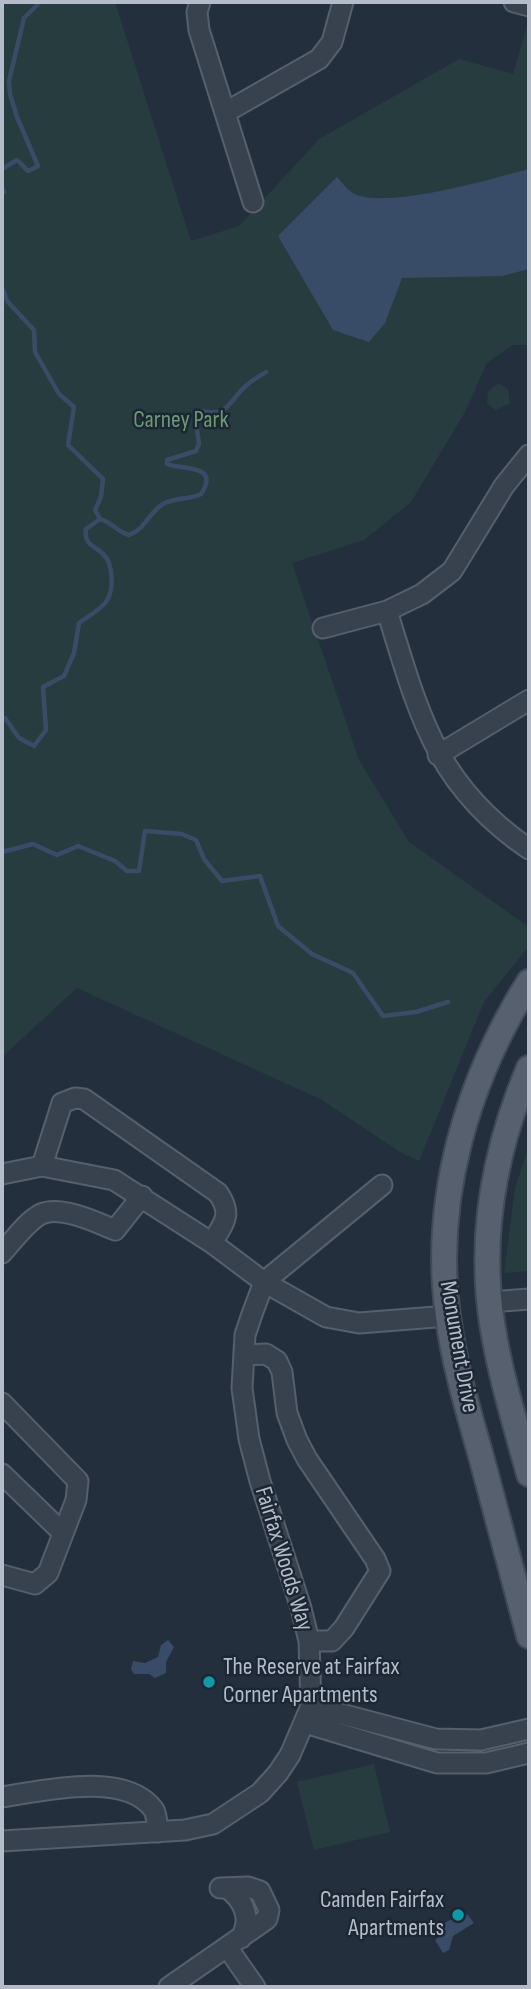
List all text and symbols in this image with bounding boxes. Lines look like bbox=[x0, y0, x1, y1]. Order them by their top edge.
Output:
park label: Carney Park bbox=[133, 407, 229, 435]
street label: Monument Drive bbox=[432, 1279, 484, 1415]
street label: Fairfax Woods Way bbox=[247, 1483, 319, 1635]
place label: The Reserve at Fairfax Corner Apartments bbox=[223, 1654, 399, 1710]
marker: The Reserve at Fairfax Corner Apartments bbox=[201, 1674, 217, 1690]
place label: Camden Fairfax Apartments bbox=[320, 1887, 444, 1943]
marker: Camden Fairfax Apartments bbox=[450, 1907, 466, 1923]

